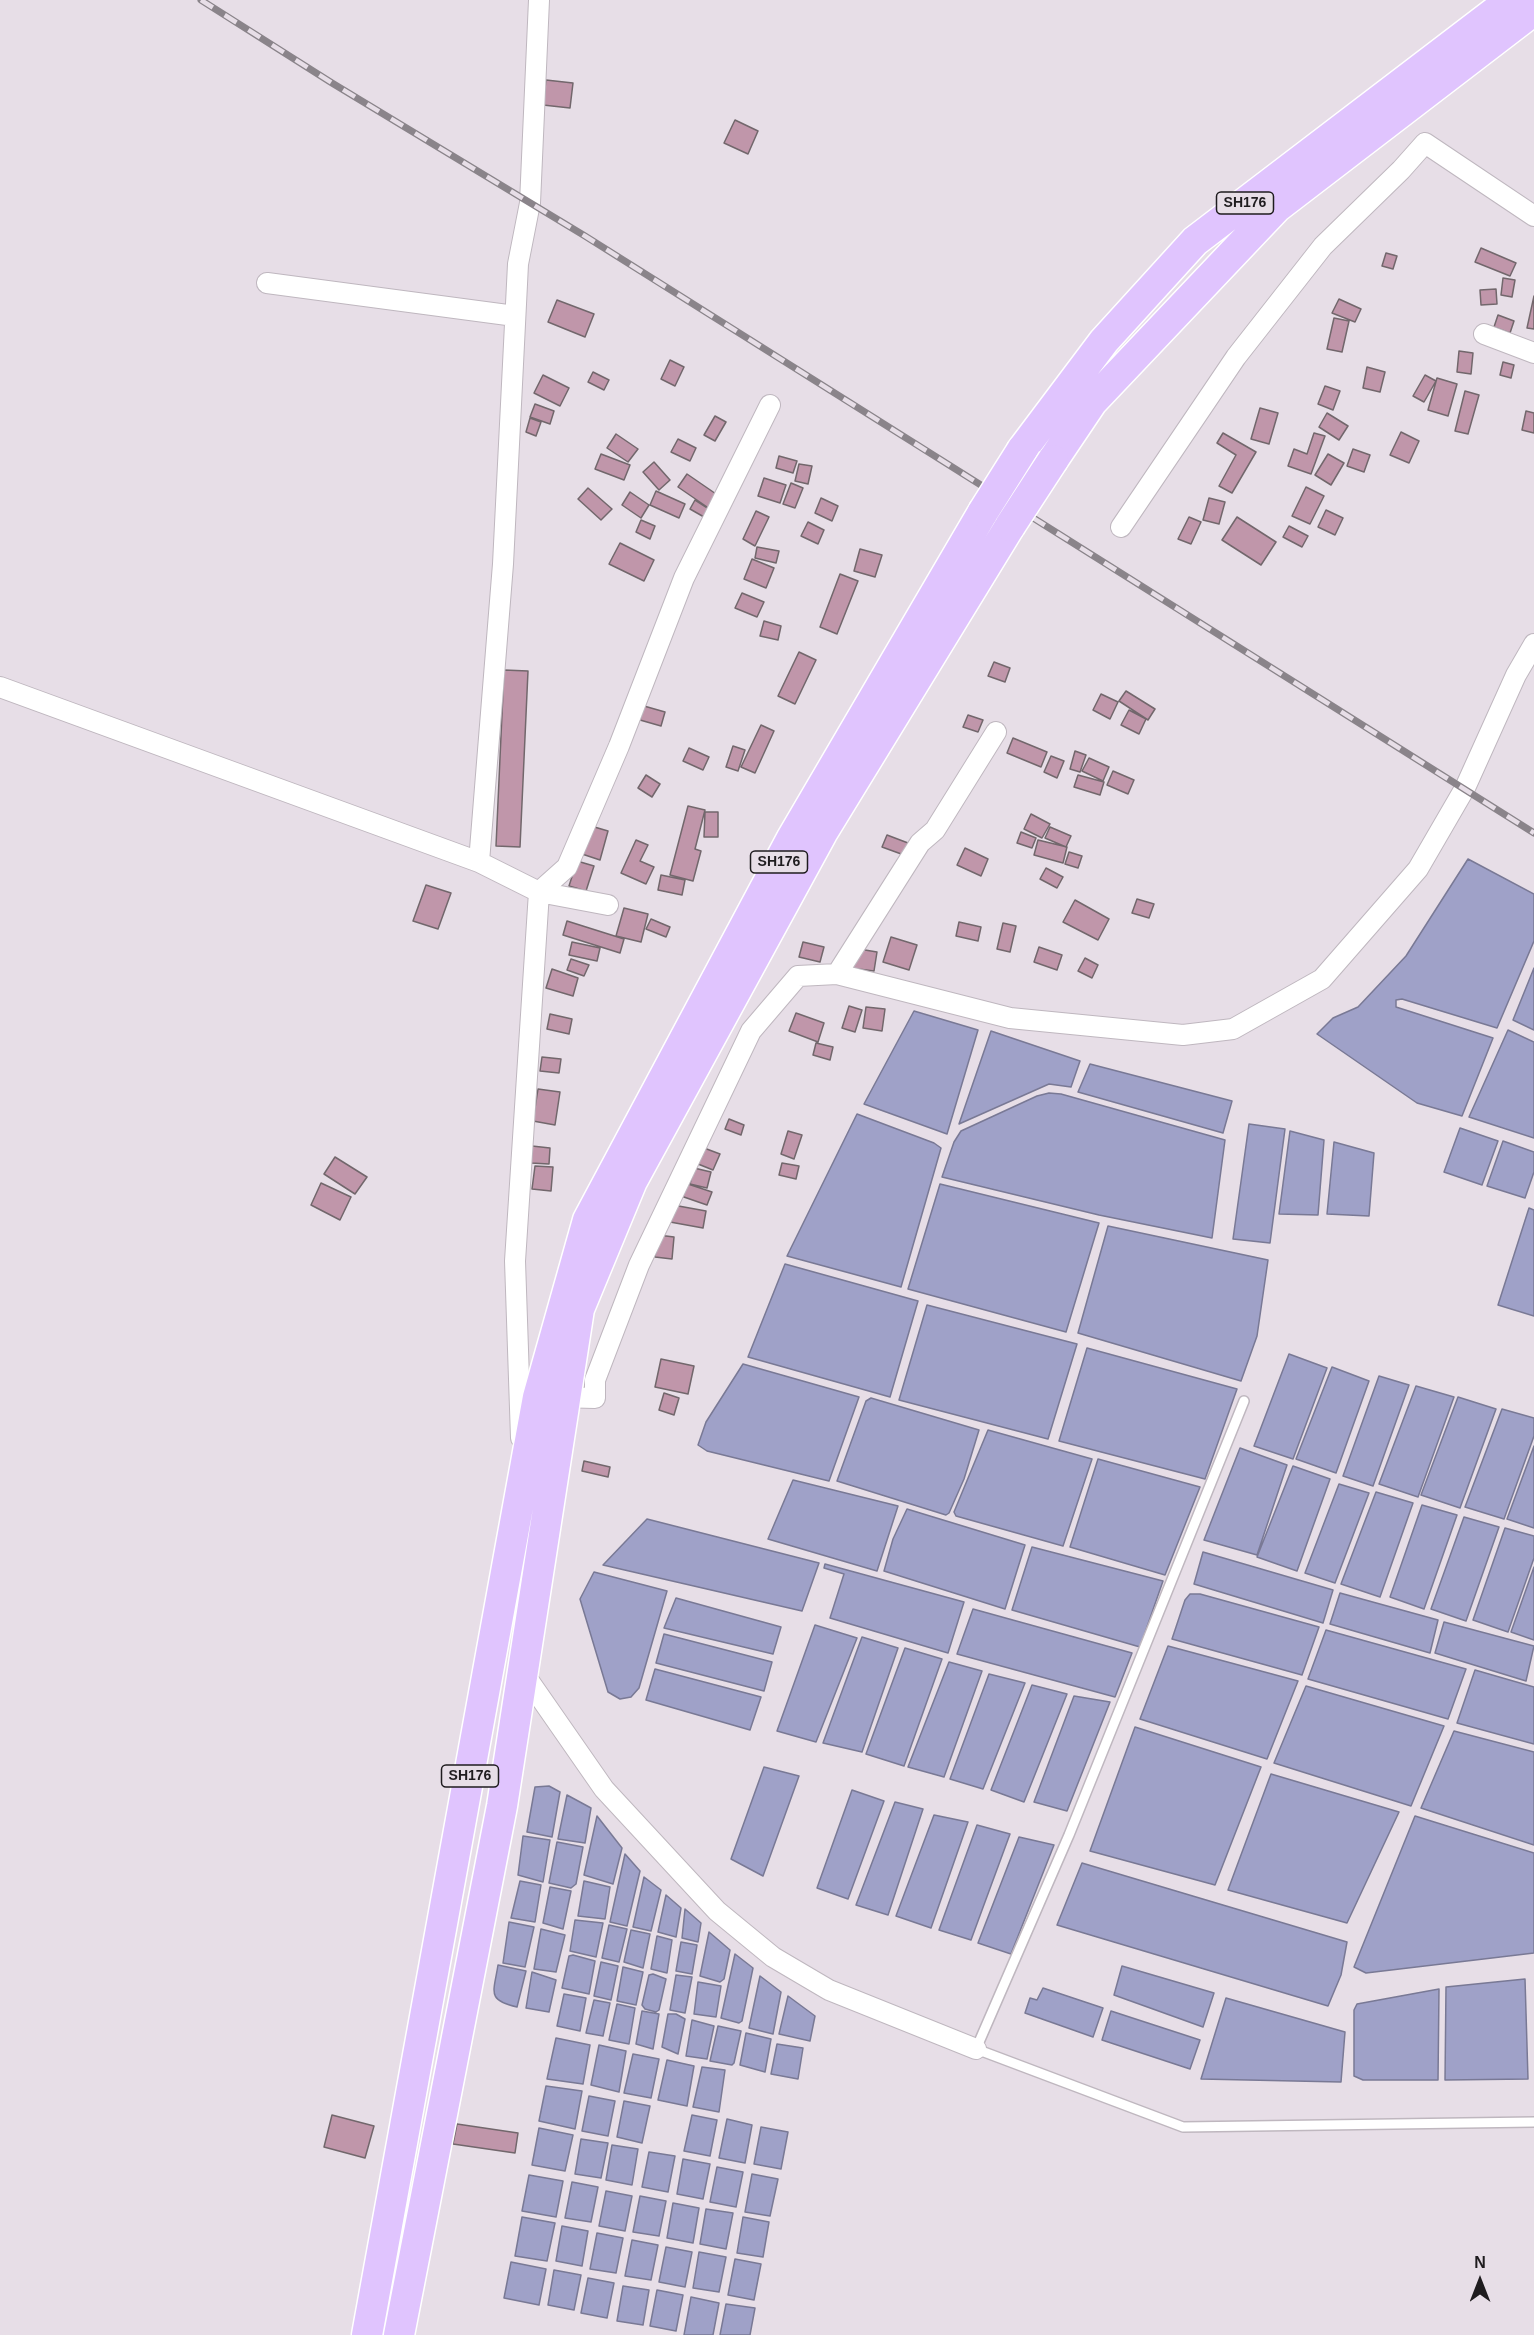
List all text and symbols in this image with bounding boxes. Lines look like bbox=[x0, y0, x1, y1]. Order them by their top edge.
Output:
road number: SH176 bbox=[1216, 192, 1274, 214]
road number: SH176 bbox=[750, 851, 808, 873]
road number: SH176 bbox=[442, 1765, 498, 1787]
north arrow bbox=[1450, 2251, 1510, 2311]
text: N bbox=[1474, 2254, 1486, 2271]

